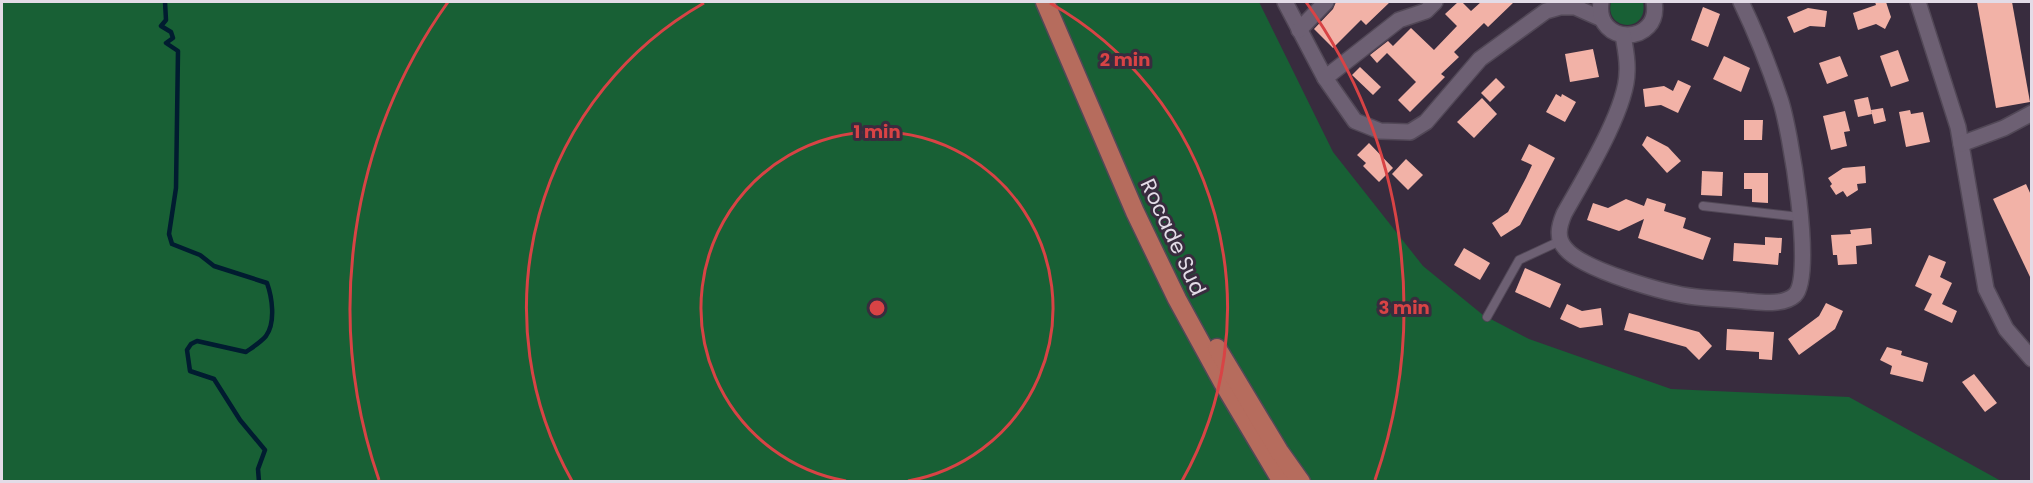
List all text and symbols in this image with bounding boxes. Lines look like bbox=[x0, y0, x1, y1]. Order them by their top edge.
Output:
text: 2 min bbox=[1100, 47, 1150, 72]
text: 1 min bbox=[853, 119, 901, 144]
street label: Rocade Sud bbox=[1134, 174, 1213, 300]
text: 3 min bbox=[1378, 295, 1430, 320]
centre of rings bbox=[867, 298, 887, 318]

